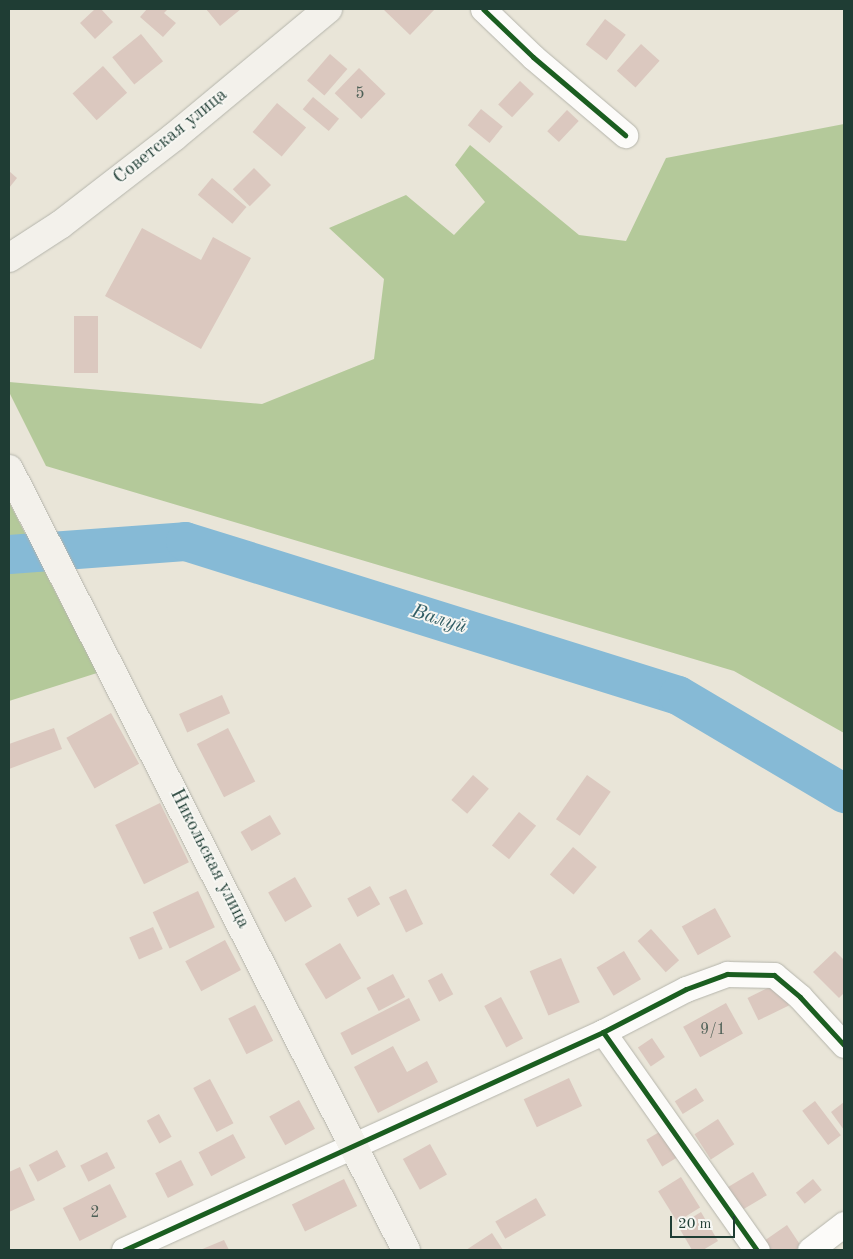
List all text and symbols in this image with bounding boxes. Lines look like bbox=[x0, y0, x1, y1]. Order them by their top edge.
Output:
street label: Советская улица bbox=[109, 84, 233, 190]
house number: 5 bbox=[355, 84, 365, 104]
water label: Валуй bbox=[408, 600, 470, 640]
street label: Никольская улица bbox=[164, 785, 254, 933]
house number: 9/1 bbox=[700, 1020, 726, 1040]
house number: 2 bbox=[90, 1203, 100, 1223]
scale bar bbox=[673, 1206, 738, 1238]
text: 20 m bbox=[678, 1217, 712, 1232]

